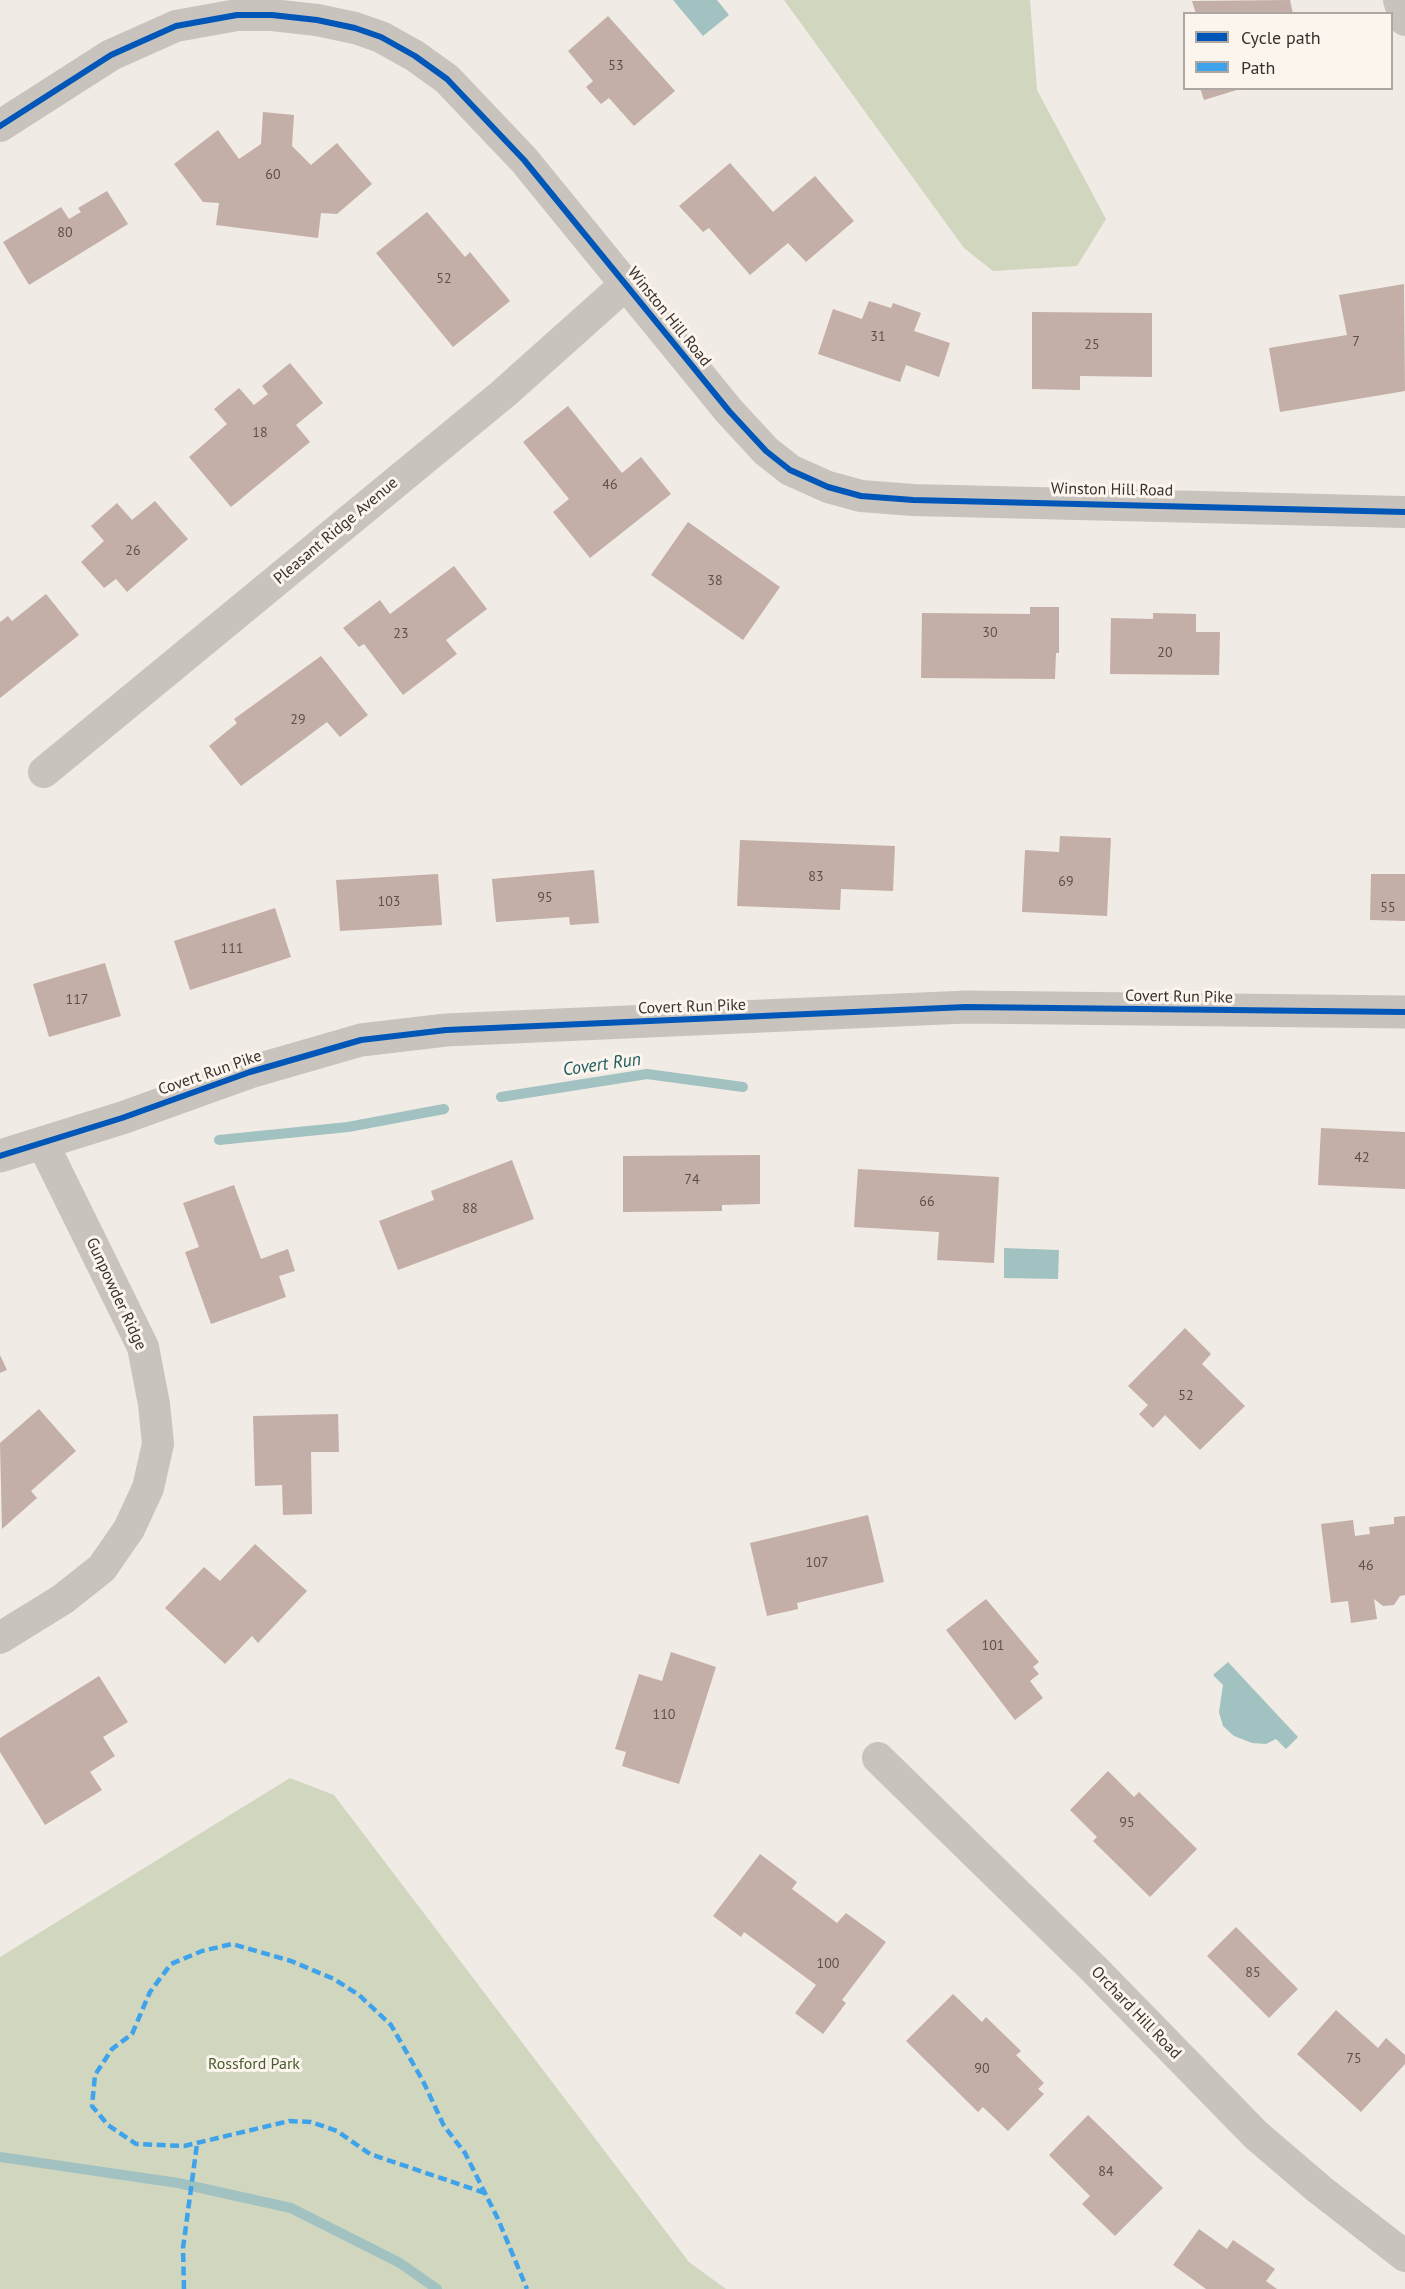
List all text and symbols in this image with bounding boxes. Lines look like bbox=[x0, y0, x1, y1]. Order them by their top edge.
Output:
legend bbox=[1183, 12, 1393, 90]
text: Cycle path bbox=[1241, 26, 1321, 49]
text: Path bbox=[1241, 56, 1275, 79]
house number: 53 bbox=[608, 58, 624, 74]
house number: 60 bbox=[265, 167, 281, 183]
house number: 80 bbox=[57, 225, 73, 241]
street label: Winston Hill Road bbox=[623, 263, 715, 371]
house number: 52 bbox=[436, 271, 452, 287]
house number: 31 bbox=[870, 329, 886, 345]
house number: 7 bbox=[1352, 334, 1360, 350]
house number: 25 bbox=[1084, 337, 1100, 353]
house number: 18 bbox=[252, 425, 268, 441]
street label: Pleasant Ridge Avenue bbox=[270, 473, 402, 589]
house number: 46 bbox=[602, 477, 618, 493]
street label: Winston Hill Road bbox=[1051, 479, 1173, 501]
house number: 26 bbox=[125, 543, 141, 559]
house number: 38 bbox=[707, 573, 723, 589]
house number: 30 bbox=[982, 625, 998, 641]
house number: 23 bbox=[393, 626, 409, 642]
house number: 20 bbox=[1157, 645, 1173, 661]
house number: 29 bbox=[290, 712, 306, 728]
house number: 83 bbox=[808, 869, 824, 885]
house number: 69 bbox=[1058, 874, 1074, 890]
house number: 95 bbox=[537, 890, 553, 906]
house number: 103 bbox=[378, 894, 400, 910]
house number: 55 bbox=[1380, 900, 1396, 916]
house number: 111 bbox=[221, 941, 243, 957]
street label: Covert Run Pike bbox=[1125, 986, 1233, 1008]
house number: 117 bbox=[66, 992, 88, 1008]
street label: Covert Run Pike bbox=[638, 996, 746, 1018]
street label: Covert Run Pike bbox=[156, 1046, 264, 1100]
water label: Covert Run bbox=[562, 1049, 642, 1081]
house number: 42 bbox=[1354, 1150, 1370, 1166]
house number: 74 bbox=[684, 1172, 700, 1188]
house number: 66 bbox=[919, 1194, 935, 1210]
house number: 88 bbox=[462, 1201, 478, 1217]
street label: Gunpowder Ridge bbox=[82, 1235, 150, 1353]
house number: 52 bbox=[1178, 1388, 1194, 1404]
house number: 107 bbox=[806, 1555, 828, 1571]
house number: 46 bbox=[1358, 1558, 1374, 1574]
house number: 101 bbox=[982, 1638, 1004, 1654]
house number: 110 bbox=[653, 1707, 675, 1723]
house number: 95 bbox=[1119, 1815, 1135, 1831]
house number: 100 bbox=[817, 1956, 839, 1972]
street label: Orchard Hill Road bbox=[1087, 1963, 1185, 2063]
house number: 85 bbox=[1245, 1965, 1261, 1981]
house number: 75 bbox=[1346, 2051, 1362, 2067]
park label: Rossford Park bbox=[208, 2054, 300, 2074]
house number: 90 bbox=[974, 2061, 990, 2077]
house number: 84 bbox=[1098, 2164, 1114, 2180]

